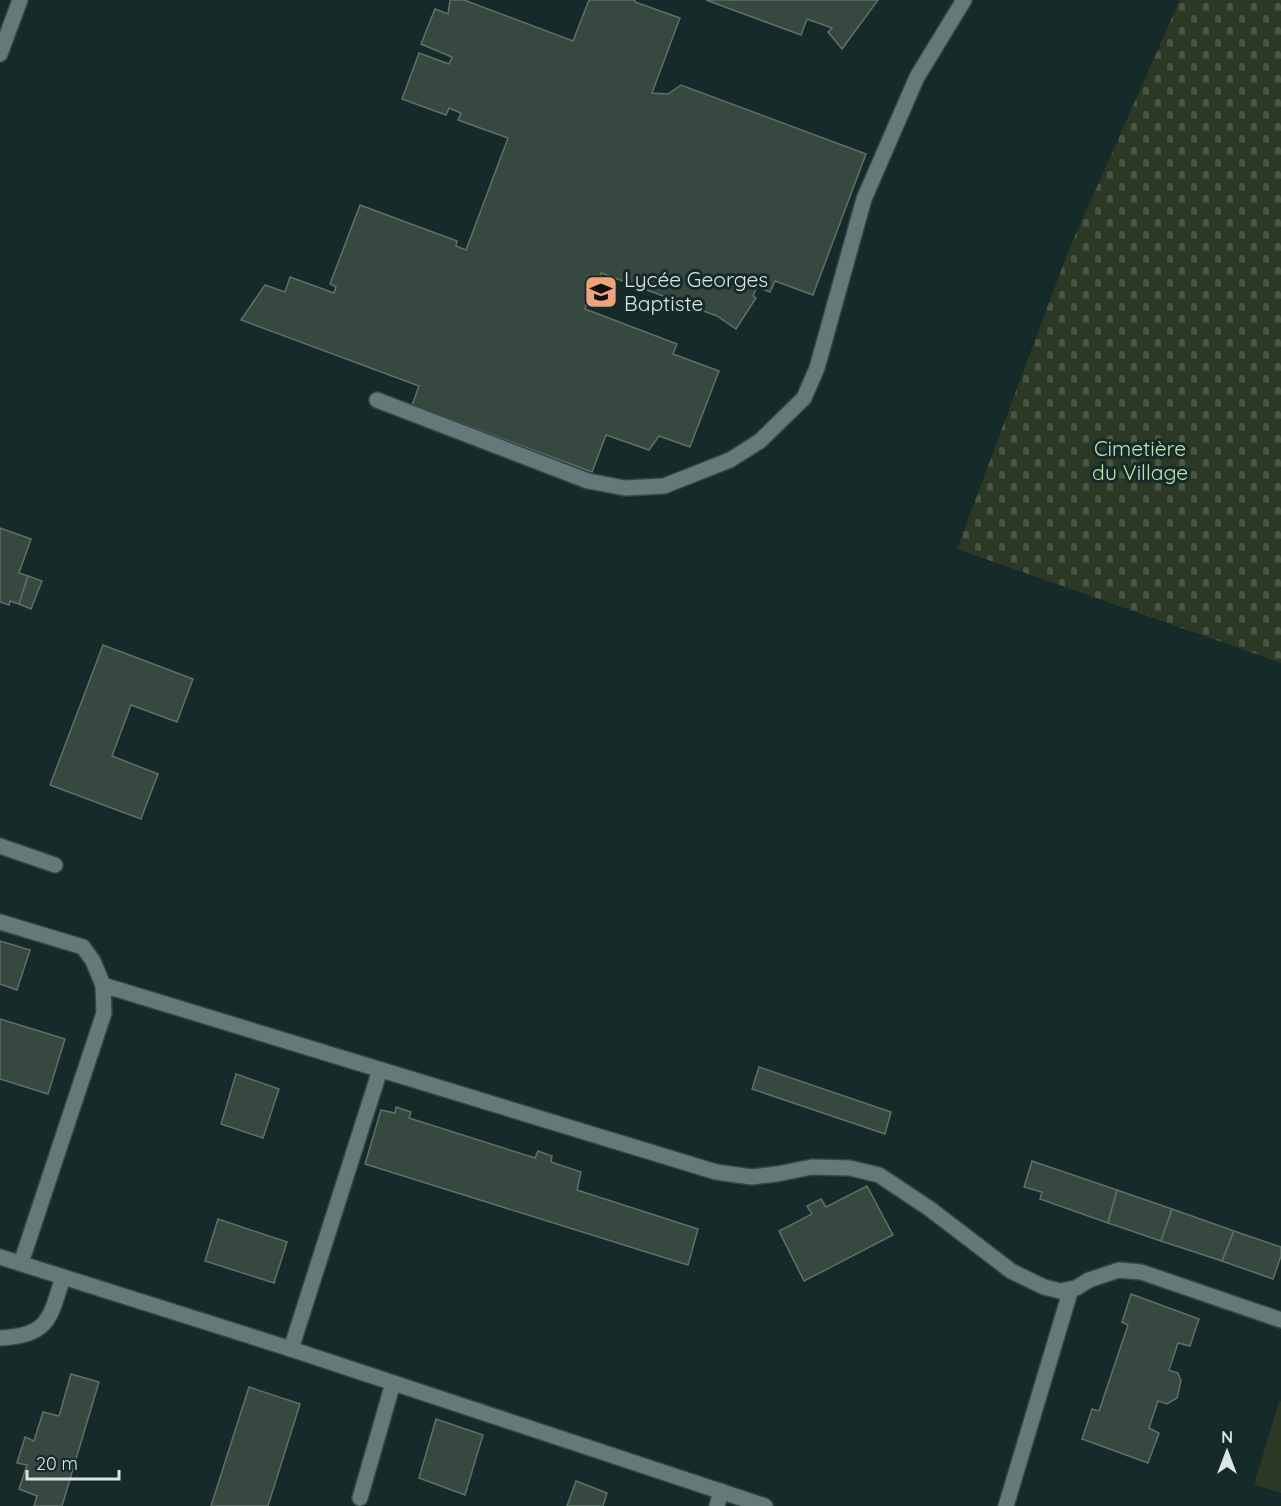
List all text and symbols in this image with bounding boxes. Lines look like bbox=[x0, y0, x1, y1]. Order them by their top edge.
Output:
place label: Lycée Georges Baptiste bbox=[624, 266, 768, 316]
school or university icon: Lycée Georges Baptiste bbox=[583, 274, 619, 310]
park label: Cimetière du Village bbox=[1092, 435, 1188, 485]
north arrow bbox=[1197, 1422, 1257, 1482]
text: N bbox=[1221, 1427, 1233, 1447]
scale bar bbox=[27, 1443, 118, 1481]
text: 20 m bbox=[36, 1452, 78, 1475]

